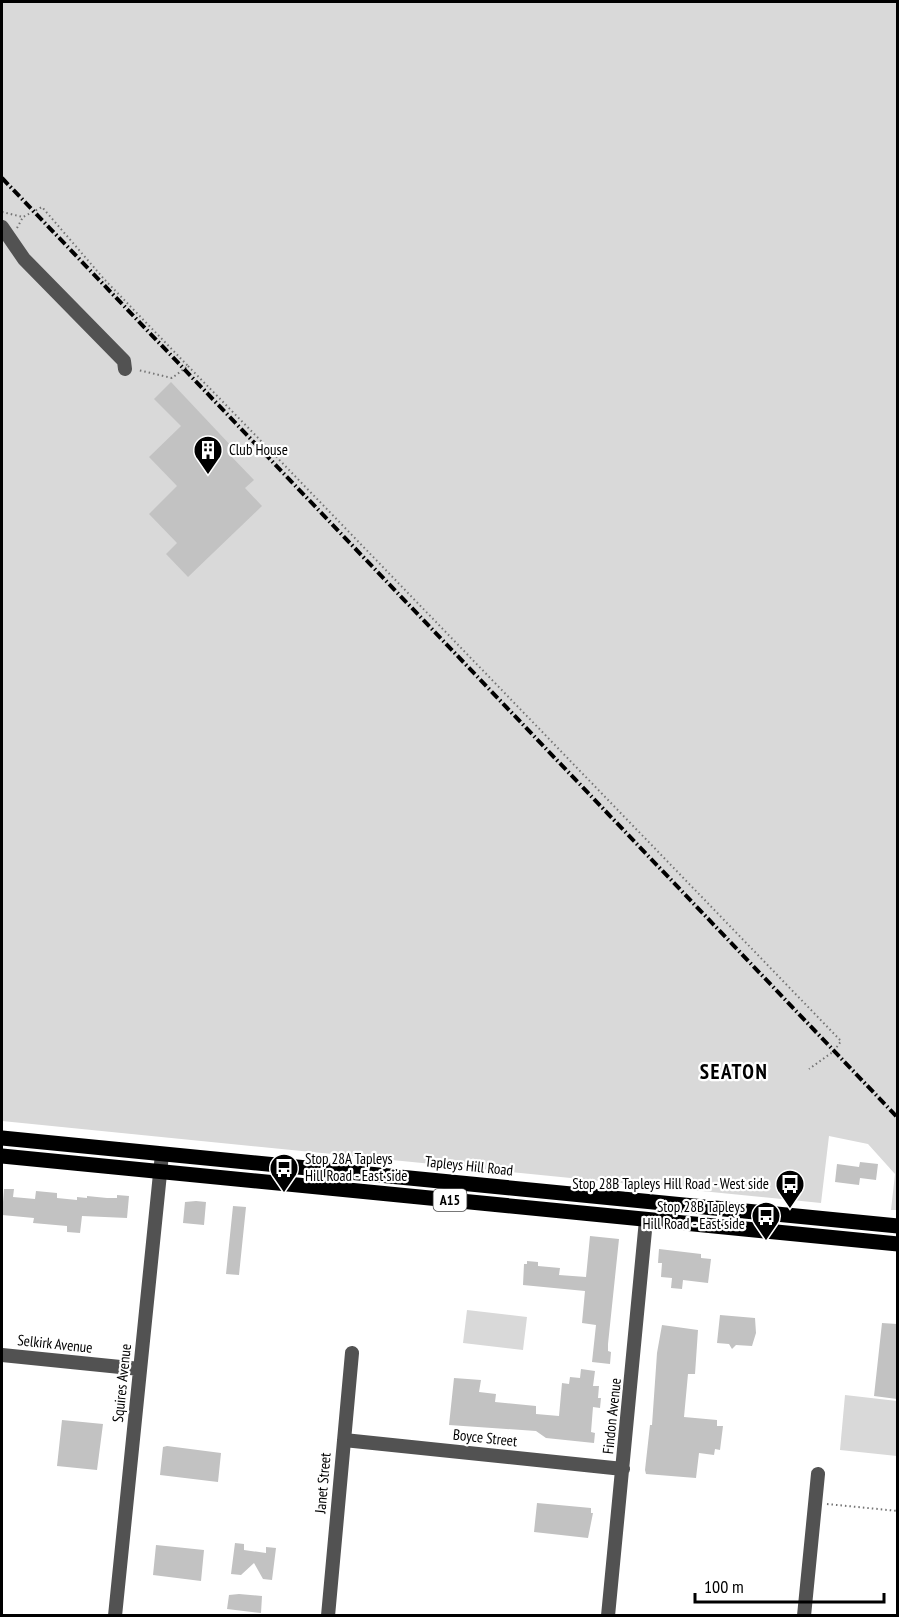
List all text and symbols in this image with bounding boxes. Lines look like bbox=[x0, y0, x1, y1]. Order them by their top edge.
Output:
building icon: Club House bbox=[192, 434, 224, 476]
place label: Club House bbox=[229, 440, 288, 459]
district label: SEATON bbox=[700, 1058, 768, 1085]
place label: Stop 28A Tapleys Hill Road - East side bbox=[305, 1149, 407, 1185]
street label: Tapleys Hill Road bbox=[424, 1151, 514, 1180]
bus stop icon: Stop 28A Tapleys Hill Road - East side bbox=[268, 1152, 300, 1194]
bus stop icon: Stop 28B Tapleys Hill Road - West side bbox=[774, 1168, 806, 1210]
place label: Stop 28B Tapleys Hill Road - West side bbox=[572, 1174, 769, 1193]
road number: A15 bbox=[434, 1189, 466, 1211]
place label: Stop 28B Tapleys Hill Road - East side bbox=[643, 1197, 745, 1233]
bus stop icon: Stop 28B Tapleys Hill Road - East side bbox=[750, 1200, 782, 1242]
street label: Selkirk Avenue bbox=[17, 1330, 94, 1357]
street label: Squires Avenue bbox=[108, 1343, 135, 1423]
street label: Findon Avenue bbox=[598, 1377, 625, 1455]
street label: Boyce Street bbox=[452, 1425, 518, 1450]
street label: Janet Street bbox=[310, 1452, 335, 1515]
scale bar bbox=[695, 1566, 884, 1604]
text: 100 m bbox=[704, 1575, 744, 1598]

